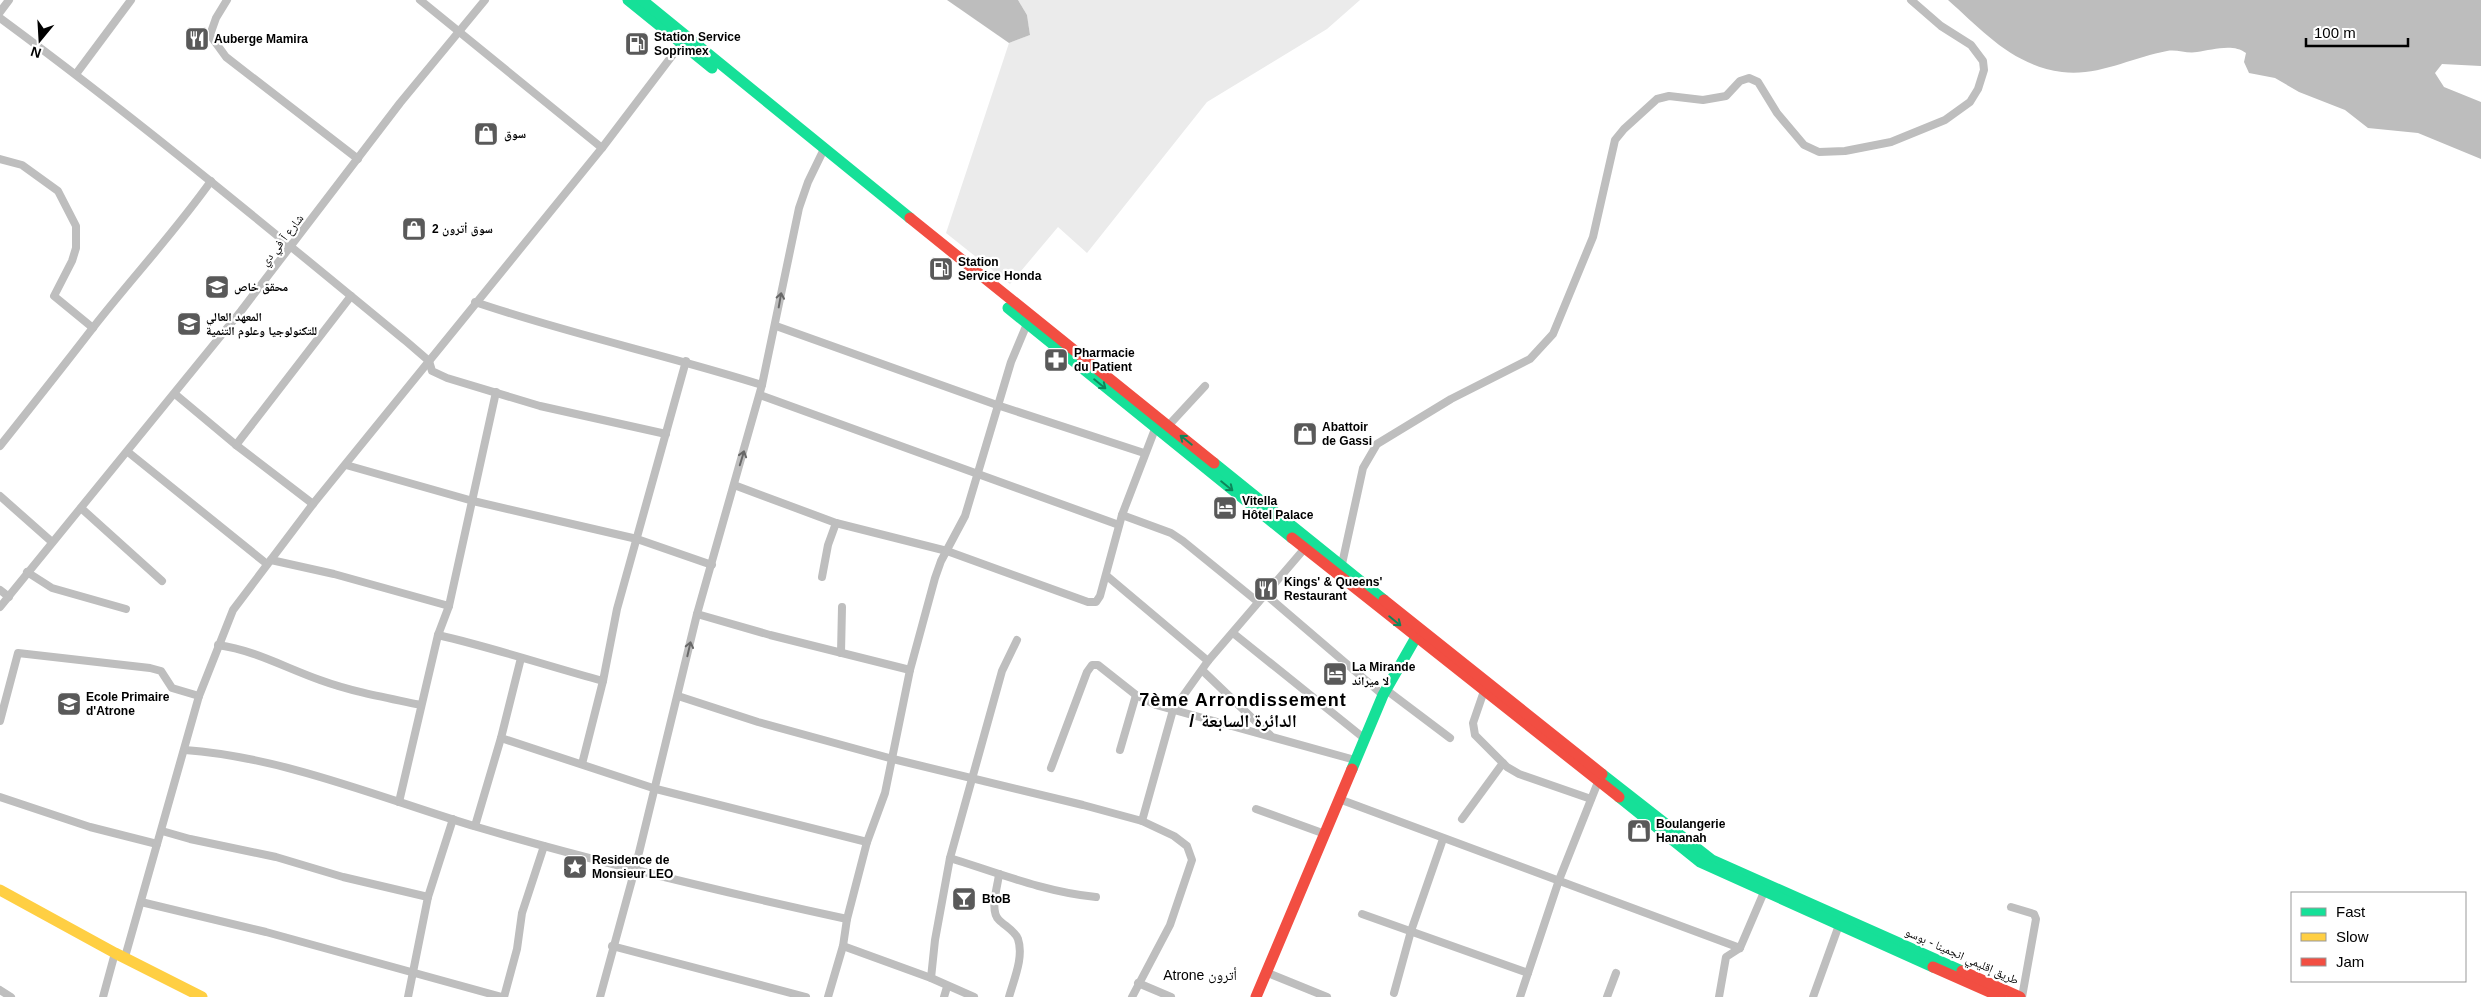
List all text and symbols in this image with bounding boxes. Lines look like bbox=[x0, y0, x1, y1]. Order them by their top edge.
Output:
north arrow bbox=[15, 15, 65, 65]
scale bar bbox=[2306, 15, 2408, 47]
text: 100 m bbox=[2314, 24, 2356, 41]
restaurant icon: Auberge Mamira bbox=[184, 26, 210, 52]
place label: Station Service Soprimex bbox=[654, 30, 741, 58]
fuel station icon: Station Service Soprimex bbox=[624, 31, 650, 57]
place label: Auberge Mamira bbox=[214, 32, 308, 46]
text: N bbox=[29, 43, 43, 62]
shop icon: سوق bbox=[473, 121, 499, 147]
place label: سوق bbox=[504, 127, 526, 142]
street label: شارع آ في دي bbox=[258, 211, 309, 270]
shop icon: سوق أترون 2 bbox=[401, 216, 427, 242]
place label: سوق أترون 2 bbox=[432, 222, 493, 237]
place label: Station Service Honda bbox=[958, 255, 1042, 283]
fuel station icon: Station Service Honda bbox=[928, 256, 954, 282]
school or university icon: محقق خاص bbox=[204, 274, 230, 300]
place label: محقق خاص bbox=[234, 280, 289, 295]
one-way arrow bbox=[775, 293, 785, 309]
place label: المعهد العالي للتكنولوجيا وعلوم التنمية bbox=[206, 310, 317, 339]
school or university icon: المعهد العالي للتكنولوجيا وعلوم التنمية bbox=[176, 311, 202, 337]
place label: Pharmacie du Patient bbox=[1074, 346, 1135, 374]
pharmacy icon: Pharmacie du Patient bbox=[1043, 347, 1069, 373]
one-way arrow bbox=[1094, 379, 1107, 390]
place label: Abattoir de Gassi bbox=[1322, 420, 1372, 448]
shop icon: Abattoir de Gassi bbox=[1292, 421, 1318, 447]
one-way arrow bbox=[1180, 434, 1193, 445]
one-way arrow bbox=[738, 451, 748, 467]
one-way arrow bbox=[1220, 481, 1233, 492]
place label: Vitella Hôtel Palace bbox=[1242, 494, 1314, 522]
hotel icon: Vitella Hôtel Palace bbox=[1212, 495, 1238, 521]
place label: Kings' & Queens' Restaurant bbox=[1284, 575, 1383, 603]
restaurant icon: Kings' & Queens' Restaurant bbox=[1253, 576, 1279, 602]
one-way arrow bbox=[1388, 615, 1401, 626]
one-way arrow bbox=[685, 641, 694, 657]
place label: La Mirande لا ميراند bbox=[1352, 660, 1416, 688]
hotel icon: La Mirande لا ميراند bbox=[1322, 661, 1348, 687]
place label: Ecole Primaire d'Atrone bbox=[86, 690, 170, 718]
district label: 7ème Arrondissement / الدائرة السابعة bbox=[1139, 690, 1347, 732]
school or university icon: Ecole Primaire d'Atrone bbox=[56, 691, 82, 717]
place label: Boulangerie Hananah bbox=[1656, 817, 1726, 845]
shop icon: Boulangerie Hananah bbox=[1626, 818, 1652, 844]
place label: Residence de Monsieur LEO bbox=[592, 853, 673, 881]
place icon: Residence de Monsieur LEO bbox=[562, 854, 588, 880]
bar icon: BtoB bbox=[951, 886, 977, 912]
place label: BtoB bbox=[982, 892, 1011, 906]
legend bbox=[2291, 892, 2466, 982]
text: Fast bbox=[2336, 903, 2366, 920]
street label: طريق إقليمي انجمينا - بوسو bbox=[1902, 925, 2021, 990]
text: Slow bbox=[2336, 928, 2369, 945]
text: Jam bbox=[2336, 953, 2364, 970]
district label: Atrone أترون bbox=[1163, 967, 1237, 984]

